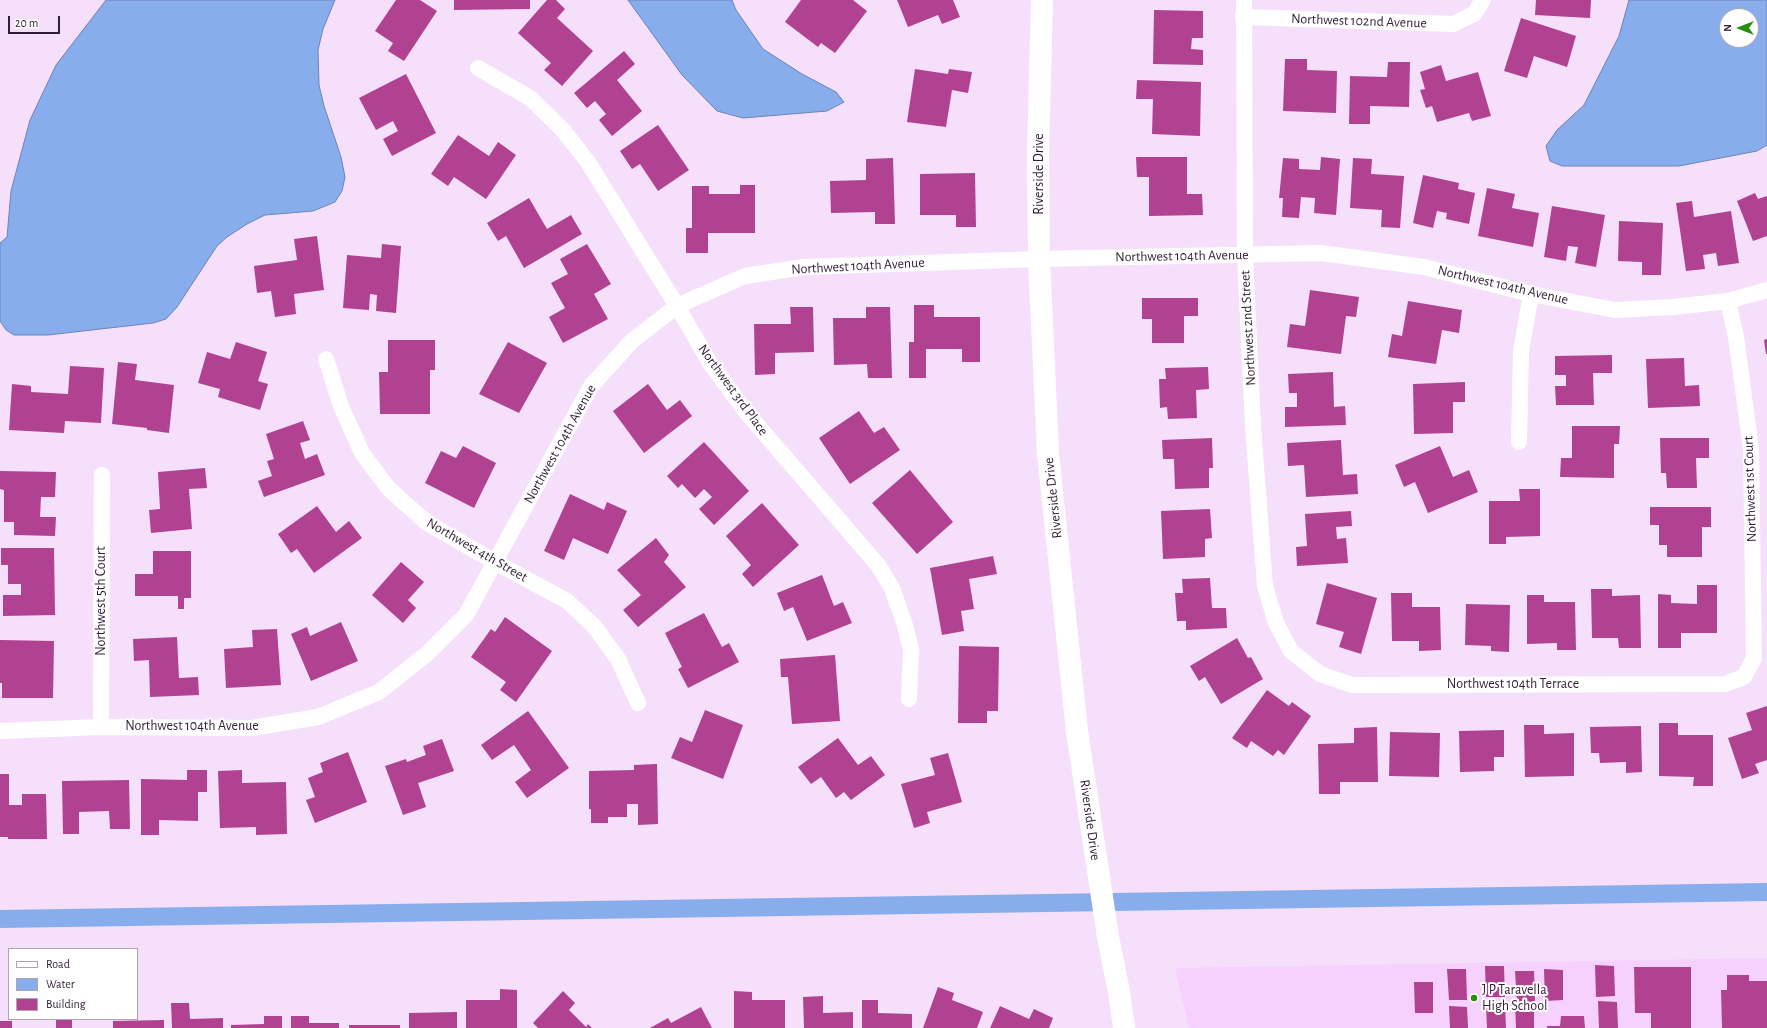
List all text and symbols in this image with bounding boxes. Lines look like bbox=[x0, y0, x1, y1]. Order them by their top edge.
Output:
scale bar bbox=[10, 8, 62, 34]
north arrow bbox=[1719, 8, 1759, 48]
street label: Northwest 102nd Avenue bbox=[1291, 10, 1427, 32]
text: 20 m bbox=[15, 17, 38, 29]
text: N bbox=[1722, 24, 1733, 32]
street label: Riverside Drive bbox=[1031, 133, 1047, 215]
street label: Northwest 104th Avenue bbox=[1115, 246, 1249, 266]
street label: Northwest 104th Avenue bbox=[791, 254, 925, 278]
street label: Northwest 104th Avenue bbox=[1436, 262, 1570, 308]
street label: Northwest 2nd Street bbox=[1237, 270, 1259, 386]
street label: Northwest 3rd Place bbox=[694, 341, 772, 439]
street label: Northwest 104th Avenue bbox=[520, 382, 600, 506]
street label: Northwest 1st Court bbox=[1740, 436, 1760, 542]
street label: Riverside Drive bbox=[1040, 457, 1066, 539]
street label: Northwest 4th Street bbox=[424, 514, 530, 586]
street label: Northwest 5th Court bbox=[93, 546, 109, 656]
street label: Northwest 104th Terrace bbox=[1447, 676, 1579, 692]
street label: Northwest 104th Avenue bbox=[125, 718, 259, 734]
street label: Riverside Drive bbox=[1076, 778, 1104, 862]
legend bbox=[8, 948, 138, 1020]
text: Road bbox=[46, 958, 70, 970]
text: Water bbox=[46, 978, 75, 990]
place label: J P Taravella High School bbox=[1482, 982, 1548, 1014]
marker: J P Taravella High School bbox=[1469, 993, 1479, 1003]
text: Building bbox=[46, 998, 86, 1010]

